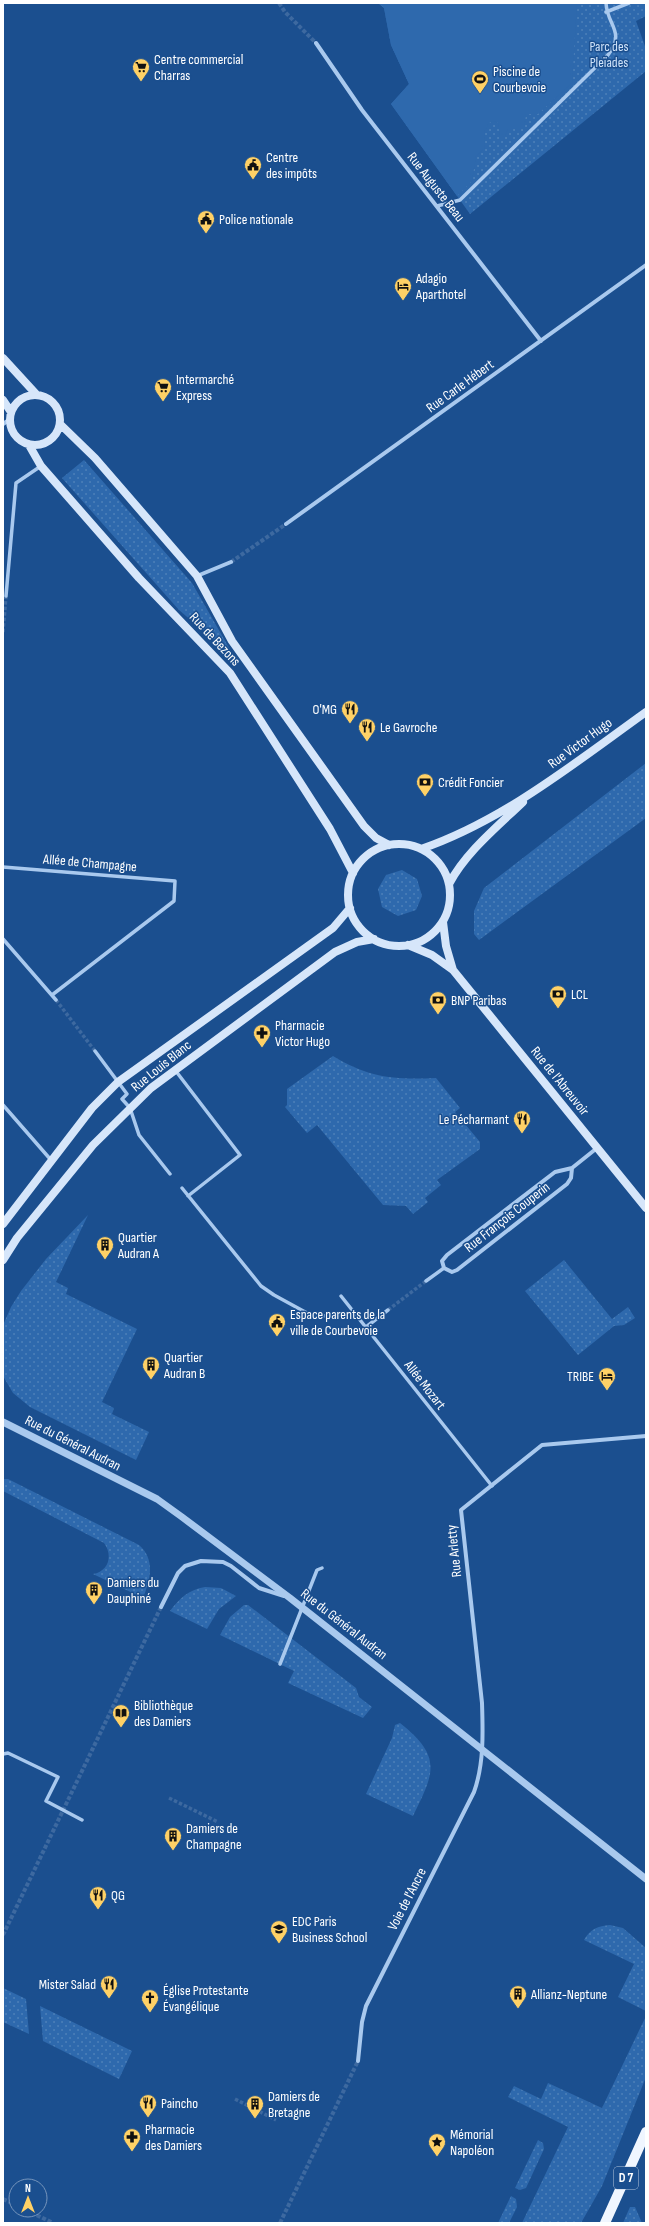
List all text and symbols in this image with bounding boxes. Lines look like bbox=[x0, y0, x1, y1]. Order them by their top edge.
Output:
park label: Parc des Pleïades bbox=[589, 38, 629, 71]
place label: Centre commercial Charras bbox=[154, 51, 243, 84]
supermarket icon: Centre commercial Charras bbox=[131, 57, 151, 82]
place label: Piscine de Courbevoie bbox=[493, 63, 546, 96]
sports icon: Piscine de Courbevoie bbox=[470, 69, 490, 94]
place label: Centre des impôts bbox=[266, 149, 317, 182]
street label: Rue Auguste Beau bbox=[404, 149, 469, 225]
public building icon: Centre des impôts bbox=[243, 155, 263, 180]
public building icon: Police nationale bbox=[196, 209, 216, 234]
place label: Police nationale bbox=[219, 211, 293, 228]
place label: Adagio Aparthotel bbox=[415, 270, 466, 303]
hotel icon: Adagio Aparthotel bbox=[393, 276, 413, 301]
street label: Rue Carle Hébert bbox=[423, 356, 497, 416]
place label: Intermarché Express bbox=[176, 371, 234, 404]
supermarket icon: Intermarché Express bbox=[153, 377, 173, 402]
street label: Rue de Bezons bbox=[186, 609, 244, 669]
restaurant icon: O'MG bbox=[340, 699, 360, 724]
place label: O'MG bbox=[313, 701, 337, 718]
street label: Rue Victor Hugo bbox=[545, 714, 616, 772]
restaurant icon: Le Gavroche bbox=[357, 717, 377, 742]
place label: Le Gavroche bbox=[380, 719, 437, 736]
bank icon: Crédit Foncier bbox=[415, 772, 435, 797]
place label: Crédit Foncier bbox=[438, 774, 504, 791]
street label: Allée de Champagne bbox=[41, 850, 138, 876]
bank icon: LCL bbox=[548, 984, 568, 1009]
place label: LCL bbox=[571, 986, 588, 1003]
bank icon: BNP Paribas bbox=[428, 990, 448, 1015]
place label: BNP Paribas bbox=[451, 992, 506, 1009]
place label: Pharmacie Victor Hugo bbox=[275, 1017, 330, 1050]
pharmacy icon: Pharmacie Victor Hugo bbox=[252, 1023, 272, 1048]
street label: Rue Louis Blanc bbox=[127, 1037, 195, 1095]
street label: Rue de l'Abreuvoir bbox=[527, 1043, 593, 1119]
restaurant icon: Le Pécharmant bbox=[512, 1109, 532, 1134]
place label: Le Pécharmant bbox=[439, 1111, 509, 1128]
street label: Rue François Couperin bbox=[461, 1178, 553, 1256]
place label: Quartier Audran A bbox=[117, 1229, 160, 1262]
building icon: Quartier Audran A bbox=[95, 1235, 115, 1260]
place label: Espace parents de la ville de Courbevoie bbox=[290, 1306, 385, 1339]
public building icon: Espace parents de la ville de Courbevoie bbox=[267, 1312, 287, 1337]
place label: Quartier Audran B bbox=[163, 1349, 205, 1382]
building icon: Quartier Audran B bbox=[141, 1355, 161, 1380]
street label: Allée Mozart bbox=[400, 1356, 449, 1413]
hotel icon: TRIBE bbox=[597, 1366, 617, 1391]
place label: TRIBE bbox=[567, 1368, 594, 1385]
street label: Rue du Général Audran bbox=[22, 1412, 124, 1474]
street label: Rue Arletty bbox=[443, 1523, 465, 1578]
place label: Damiers du Dauphiné bbox=[107, 1574, 159, 1607]
building icon: Damiers du Dauphiné bbox=[84, 1580, 104, 1605]
street label: Rue du Général Audran bbox=[297, 1585, 391, 1663]
place label: Bibliothèque des Damiers bbox=[134, 1697, 193, 1730]
library icon: Bibliothèque des Damiers bbox=[111, 1703, 131, 1728]
place label: Damiers de Champagne bbox=[186, 1820, 242, 1853]
building icon: Damiers de Champagne bbox=[163, 1826, 183, 1851]
street label: Voie de l'Ancre bbox=[384, 1865, 430, 1933]
restaurant icon: QG bbox=[88, 1885, 108, 1910]
place label: QG bbox=[111, 1887, 125, 1904]
place label: EDC Paris Business School bbox=[292, 1913, 367, 1946]
school or university icon: EDC Paris Business School bbox=[269, 1919, 289, 1944]
restaurant icon: Mister Salad bbox=[99, 1974, 119, 1999]
place label: Mister Salad bbox=[39, 1976, 96, 1993]
place label: Église Protestante Évangélique bbox=[163, 1982, 249, 2015]
building icon: Allianz-Neptune bbox=[508, 1984, 528, 2009]
place label: Allianz-Neptune bbox=[530, 1986, 607, 2003]
church icon: Église Protestante Évangélique bbox=[140, 1988, 160, 2013]
place label: Damiers de Bretagne bbox=[268, 2088, 320, 2121]
restaurant icon: Paincho bbox=[138, 2093, 158, 2118]
building icon: Damiers de Bretagne bbox=[245, 2094, 265, 2119]
place label: Paincho bbox=[161, 2095, 198, 2112]
place label: Pharmacie des Damiers bbox=[145, 2121, 202, 2154]
place label: Mémorial Napoléon bbox=[450, 2126, 494, 2159]
pharmacy icon: Pharmacie des Damiers bbox=[122, 2127, 142, 2152]
place icon: Mémorial Napoléon bbox=[427, 2132, 447, 2157]
road number: D 7 bbox=[614, 2167, 638, 2189]
north arrow bbox=[8, 2178, 48, 2218]
text: N bbox=[25, 2182, 31, 2195]

